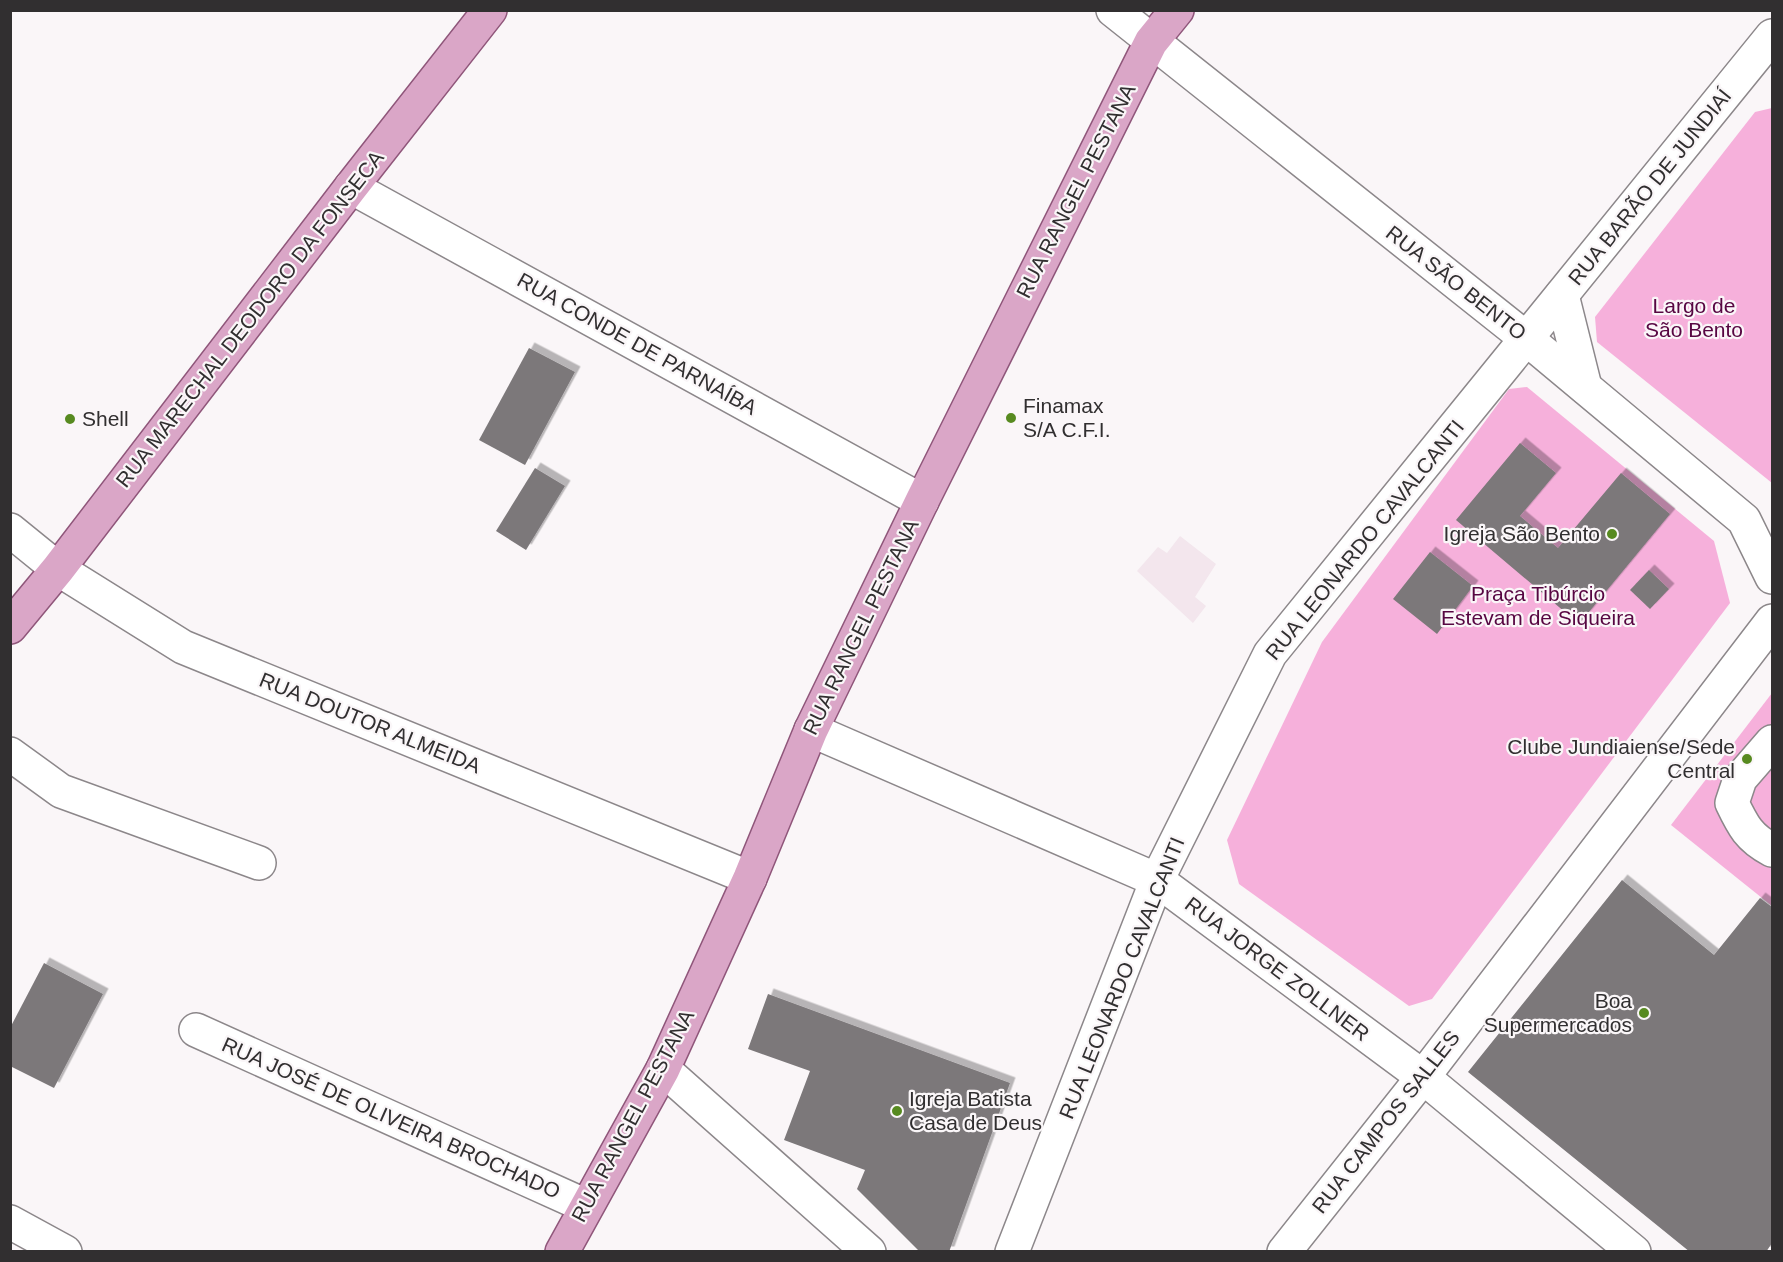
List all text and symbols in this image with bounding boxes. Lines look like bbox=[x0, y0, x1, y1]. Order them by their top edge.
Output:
street label: RUA RANGEL PESTANA bbox=[1012, 80, 1140, 302]
street label: RUA BARÃO DE JUNDIAÍ bbox=[1564, 84, 1736, 289]
street label: RUA MARECHAL DEODORO DA FONSECA bbox=[111, 146, 388, 491]
street label: RUA SÃO BENTO bbox=[1382, 221, 1531, 344]
street label: RUA CONDE DE PARNAÍBA bbox=[513, 268, 761, 419]
park label: Largo de São Bento bbox=[1645, 294, 1743, 341]
place label: Finamax S/A C.F.I. bbox=[1023, 394, 1111, 441]
place label: Shell bbox=[82, 407, 129, 430]
marker: Finamax S/A C.F.I. bbox=[1004, 411, 1018, 425]
marker: Shell bbox=[63, 412, 77, 426]
street label: RUA LEONARDO CAVALCANTI bbox=[1261, 415, 1468, 664]
street label: RUA RANGEL PESTANA bbox=[798, 515, 923, 738]
place label: Igreja São Bento bbox=[1444, 522, 1600, 545]
marker: Igreja São Bento bbox=[1605, 527, 1619, 541]
park label: Praça Tibúrcio Estevam de Siqueira bbox=[1441, 582, 1635, 629]
street label: RUA DOUTOR ALMEIDA bbox=[256, 668, 484, 777]
place label: Clube Jundiaiense/Sede Central bbox=[1507, 735, 1735, 782]
marker: Clube Jundiaiense/Sede Central bbox=[1740, 752, 1754, 766]
street label: RUA LEONARDO CAVALCANTI bbox=[1054, 834, 1189, 1122]
street label: RUA JORGE ZOLLNER bbox=[1181, 892, 1374, 1045]
place label: Boa Supermercados bbox=[1484, 989, 1632, 1036]
street label: RUA RANGEL PESTANA bbox=[567, 1006, 698, 1226]
marker: Boa Supermercados bbox=[1637, 1006, 1651, 1020]
street label: RUA CAMPOS SALLES bbox=[1307, 1026, 1464, 1218]
street label: RUA JOSÉ DE OLIVEIRA BROCHADO bbox=[219, 1032, 564, 1203]
place label: Igreja Batista Casa de Deus bbox=[909, 1087, 1042, 1134]
marker: Igreja Batista Casa de Deus bbox=[890, 1104, 904, 1118]

